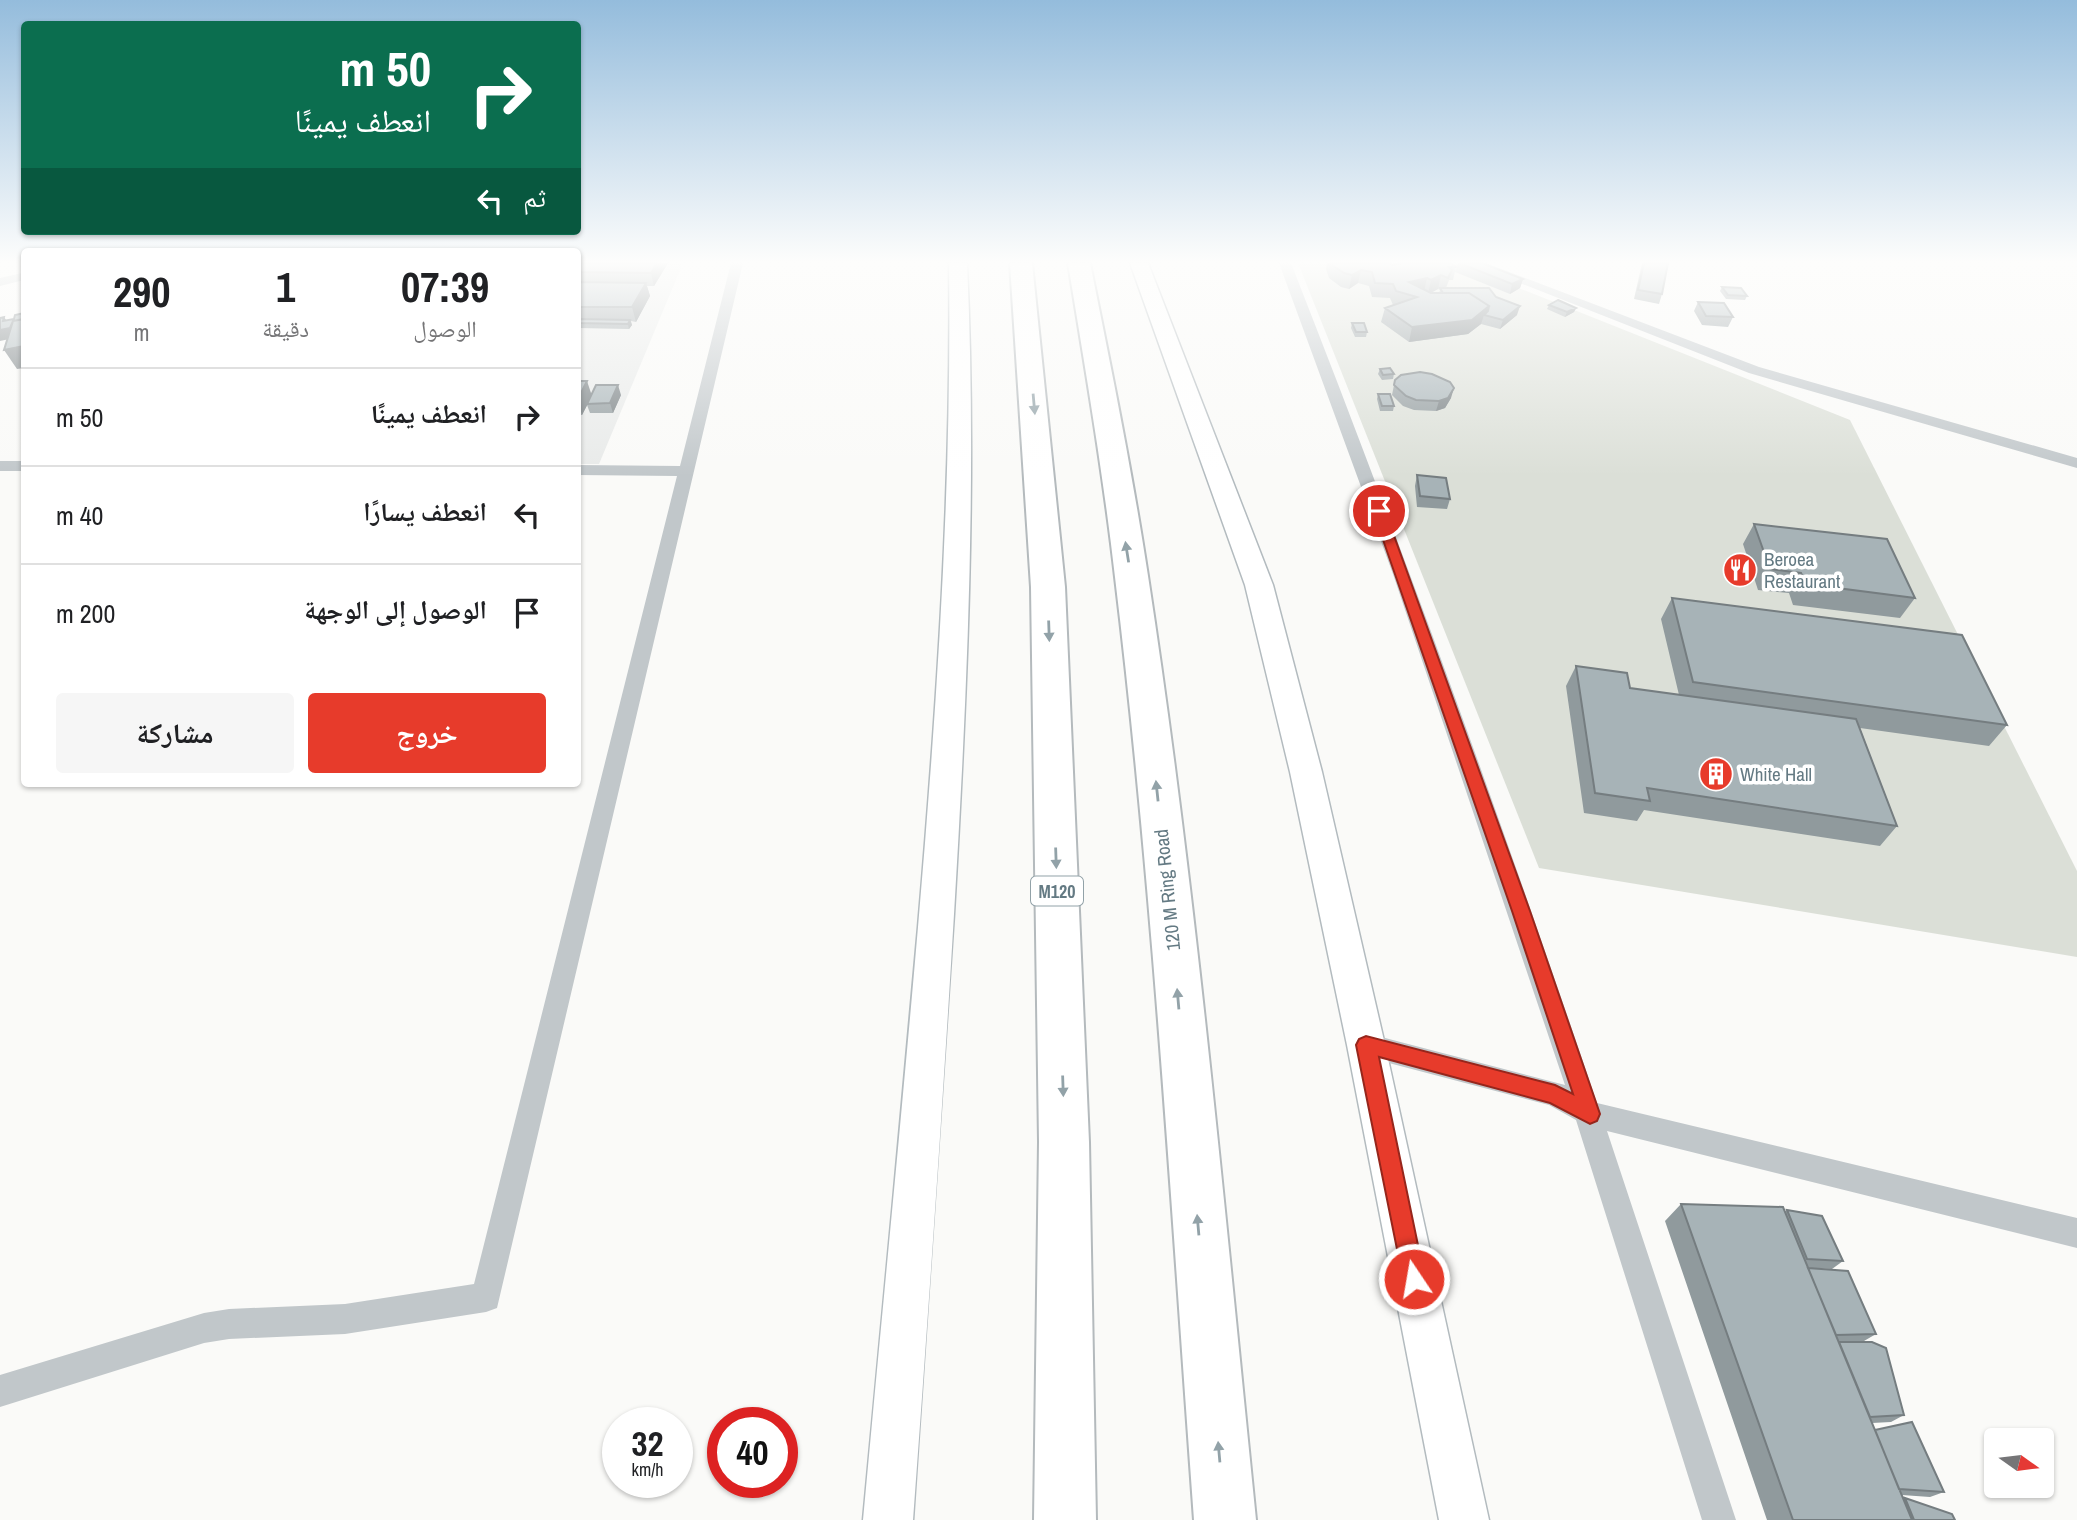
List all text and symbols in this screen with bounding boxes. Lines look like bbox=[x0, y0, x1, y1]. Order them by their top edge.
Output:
text: 50 m bbox=[339, 35, 431, 101]
icon: right bbox=[455, 49, 546, 140]
text: انعطف يمينًا bbox=[295, 99, 431, 142]
text: ثم bbox=[523, 180, 546, 215]
icon: left bbox=[471, 182, 509, 220]
text: 1 bbox=[276, 259, 295, 315]
text: 07:39 bbox=[401, 259, 489, 315]
text: 290 bbox=[113, 264, 170, 320]
text: دقيقة bbox=[262, 313, 309, 344]
text: الوصول bbox=[413, 313, 477, 344]
text: m bbox=[134, 317, 150, 348]
one-way arrow bbox=[1029, 393, 1040, 415]
text: انعطف يمينًا bbox=[371, 396, 487, 431]
icon: right bbox=[508, 398, 546, 436]
text: 50 m bbox=[56, 400, 103, 435]
pin bbox=[1349, 481, 1409, 541]
icon: arrive bbox=[1360, 492, 1398, 530]
text: انعطف يسارًا bbox=[363, 494, 487, 529]
icon: left bbox=[508, 496, 546, 534]
text: 40 m bbox=[56, 498, 103, 533]
one-way arrow bbox=[1121, 541, 1132, 563]
place label: Beroea Restaurant bbox=[1764, 546, 1841, 594]
restaurant icon: Beroea Restaurant bbox=[1721, 551, 1759, 589]
text: الوصول إلى الوجهة bbox=[304, 592, 487, 627]
icon: arrive bbox=[508, 594, 546, 632]
text: 200 m bbox=[56, 596, 115, 631]
one-way arrow bbox=[1043, 620, 1055, 642]
button: مشاركة bbox=[56, 693, 294, 773]
button: خروج bbox=[308, 693, 546, 773]
building icon: White Hall bbox=[1697, 755, 1735, 793]
place label: White Hall bbox=[1740, 761, 1812, 787]
one-way arrow bbox=[1152, 780, 1163, 802]
street label: 120 M Ring Road bbox=[1148, 828, 1186, 952]
one-way arrow bbox=[1050, 848, 1062, 870]
road number: M120 bbox=[1031, 876, 1083, 906]
one-way arrow bbox=[1172, 988, 1183, 1010]
one-way arrow bbox=[1057, 1075, 1068, 1097]
one-way arrow bbox=[1192, 1214, 1203, 1236]
position arrow bbox=[1377, 1242, 1451, 1316]
speed limit sign: 40 bbox=[707, 1407, 798, 1498]
text: 32 bbox=[632, 1420, 663, 1467]
north arrow bbox=[1984, 1428, 2054, 1498]
map controls bbox=[1984, 1428, 2054, 1498]
one-way arrow bbox=[1213, 1441, 1224, 1463]
text: km/h bbox=[632, 1457, 664, 1482]

